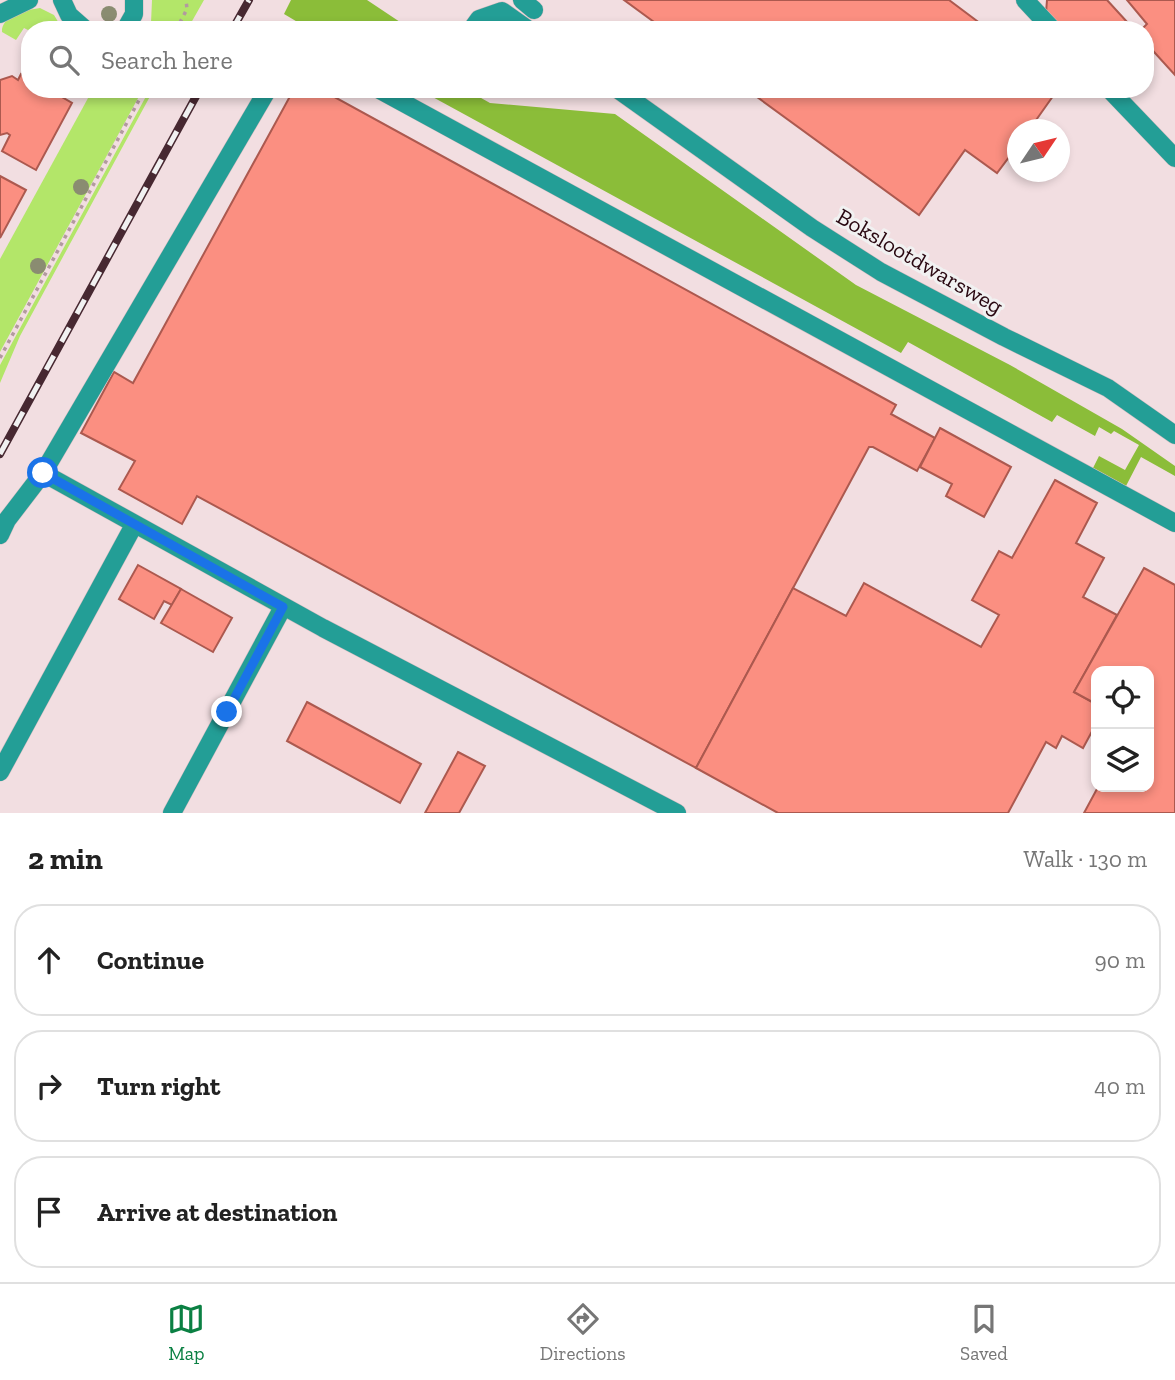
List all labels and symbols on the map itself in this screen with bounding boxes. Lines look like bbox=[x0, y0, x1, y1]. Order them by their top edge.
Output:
north arrow bbox=[1007, 119, 1070, 182]
street label: Bokslootdwarsweg bbox=[832, 202, 1009, 320]
route start bbox=[27, 457, 58, 488]
route end bbox=[211, 696, 242, 727]

